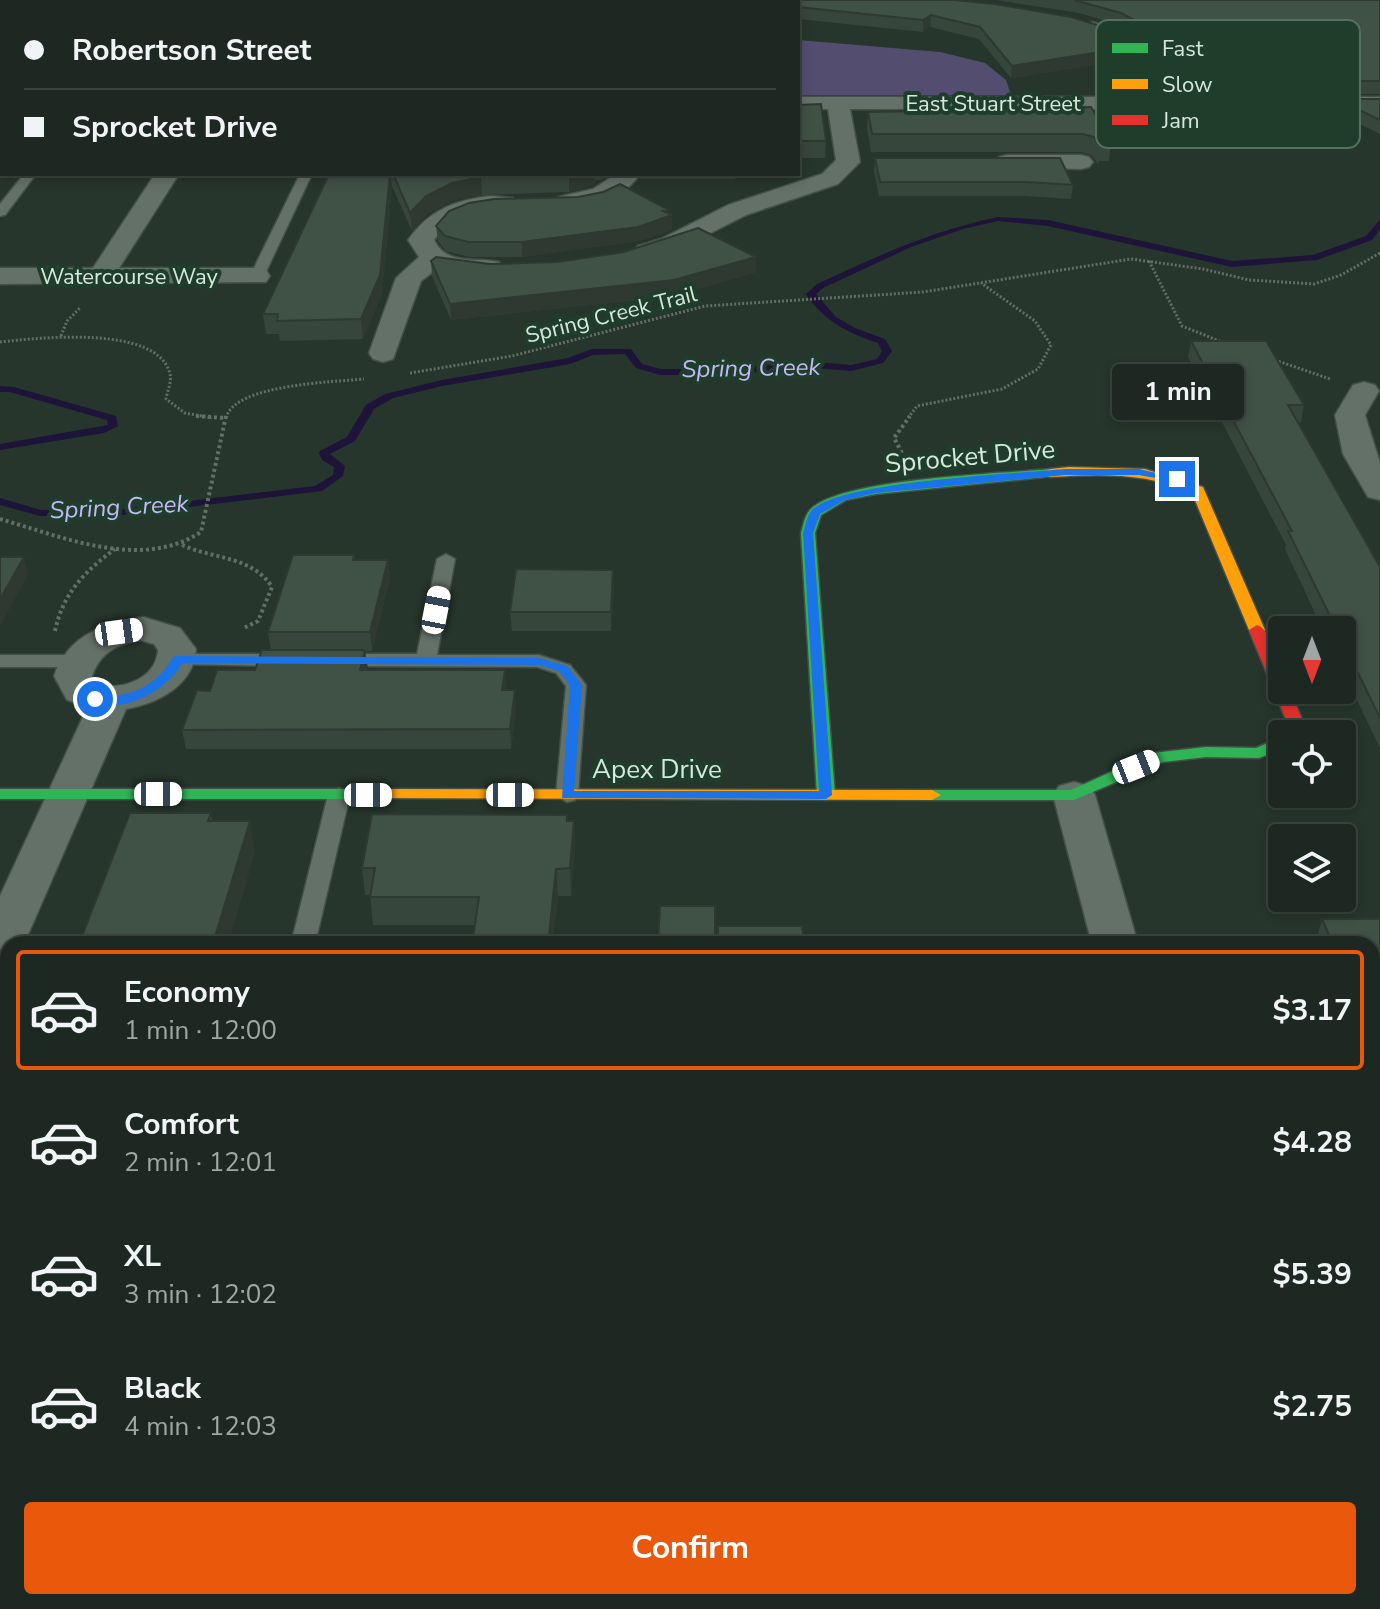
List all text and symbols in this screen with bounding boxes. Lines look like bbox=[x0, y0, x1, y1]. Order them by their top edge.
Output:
legend bbox=[1096, 20, 1360, 148]
text: Robertson Street bbox=[72, 30, 311, 71]
text: Fast bbox=[1162, 34, 1204, 64]
text: Slow bbox=[1162, 70, 1213, 100]
street label: East Stuart Street bbox=[905, 89, 1081, 119]
text: Jam bbox=[1161, 106, 1200, 136]
text: Sprocket Drive bbox=[72, 107, 278, 148]
street label: Watercourse Way bbox=[40, 262, 219, 292]
street label: Spring Creek Trail bbox=[522, 279, 701, 351]
water label: Spring Creek bbox=[681, 351, 822, 385]
callout: 1 min bbox=[1111, 363, 1243, 419]
text: 1 min bbox=[1144, 374, 1212, 409]
street label: Sprocket Drive bbox=[883, 432, 1057, 481]
route end bbox=[1159, 461, 1195, 497]
water label: Spring Creek bbox=[49, 487, 190, 527]
car bbox=[420, 584, 452, 636]
north arrow bbox=[1268, 616, 1356, 704]
map controls bbox=[1268, 616, 1356, 912]
car bbox=[94, 617, 144, 647]
route start bbox=[77, 681, 113, 717]
button: locate bbox=[1268, 720, 1356, 808]
car bbox=[1109, 747, 1163, 787]
street label: Apex Drive bbox=[592, 752, 722, 787]
car bbox=[134, 782, 182, 806]
car bbox=[344, 783, 392, 807]
car bbox=[486, 783, 534, 807]
button: layers bbox=[1268, 824, 1356, 912]
text: Economy bbox=[124, 972, 250, 1013]
icon: car bbox=[28, 974, 100, 1046]
text: $3.17 bbox=[1273, 990, 1352, 1031]
text: 1 min · 12:00 bbox=[124, 1013, 277, 1048]
text: Comfort bbox=[124, 1104, 239, 1145]
icon: car bbox=[28, 1106, 100, 1178]
text: $4.28 bbox=[1273, 1122, 1352, 1163]
text: 2 min · 12:01 bbox=[124, 1145, 277, 1180]
text: XL bbox=[124, 1236, 161, 1277]
icon: car bbox=[28, 1238, 100, 1310]
text: $5.39 bbox=[1273, 1254, 1352, 1295]
text: 3 min · 12:02 bbox=[124, 1277, 277, 1312]
text: Black bbox=[124, 1368, 201, 1409]
icon: car bbox=[28, 1370, 100, 1442]
text: $2.75 bbox=[1273, 1386, 1352, 1427]
text: 4 min · 12:03 bbox=[124, 1409, 277, 1444]
button: Confirm bbox=[24, 1502, 1356, 1594]

